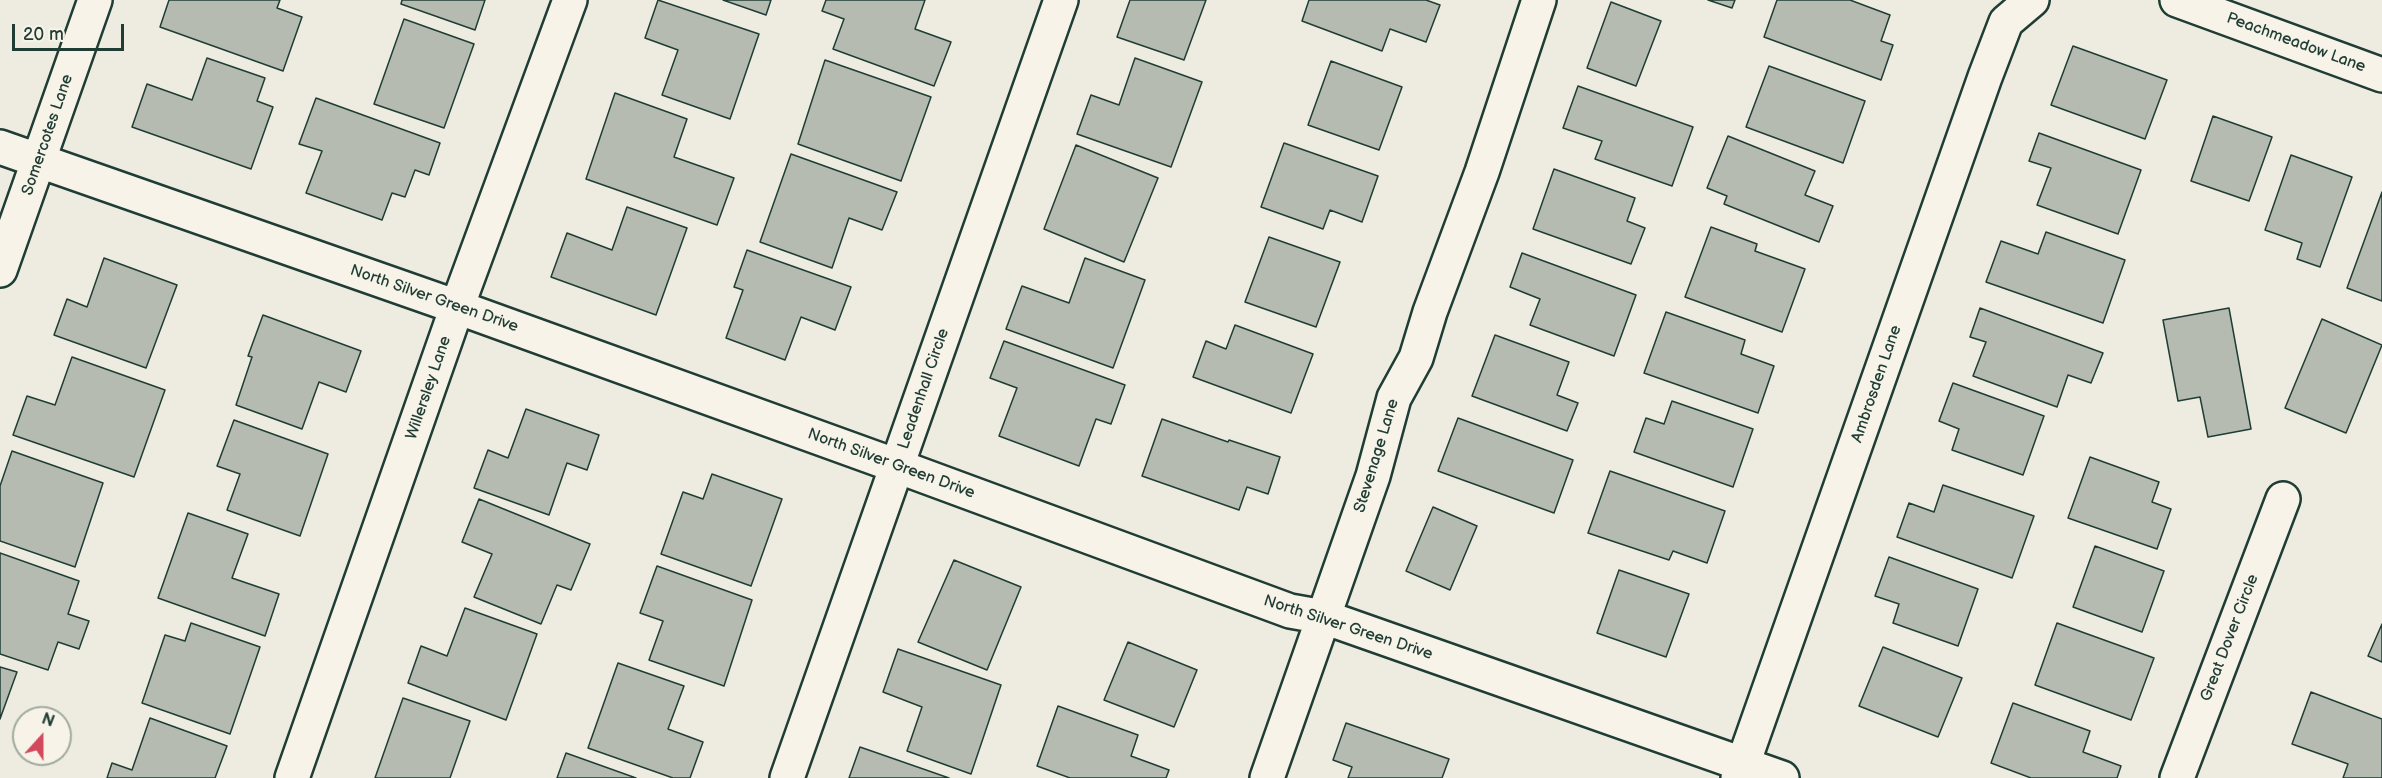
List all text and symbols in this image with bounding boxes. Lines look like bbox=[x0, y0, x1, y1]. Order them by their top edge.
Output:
street label: Peachmeadow Lane bbox=[2224, 9, 2368, 77]
scale bar bbox=[15, 12, 128, 50]
text: 20 m bbox=[23, 24, 64, 45]
street label: Somercotes Lane bbox=[18, 72, 78, 198]
street label: North Silver Green Drive bbox=[347, 261, 521, 337]
street label: Ambrosden Lane bbox=[1848, 323, 1906, 445]
street label: Leadenhall Circle bbox=[894, 326, 954, 452]
street label: Willersley Lane bbox=[402, 334, 456, 442]
street label: Stevenage Lane bbox=[1351, 397, 1403, 515]
street label: North Silver Green Drive bbox=[805, 425, 977, 503]
street label: Great Dover Circle bbox=[2197, 572, 2263, 704]
street label: North Silver Green Drive bbox=[1261, 592, 1435, 664]
north arrow bbox=[12, 706, 72, 766]
text: N bbox=[39, 710, 57, 732]

